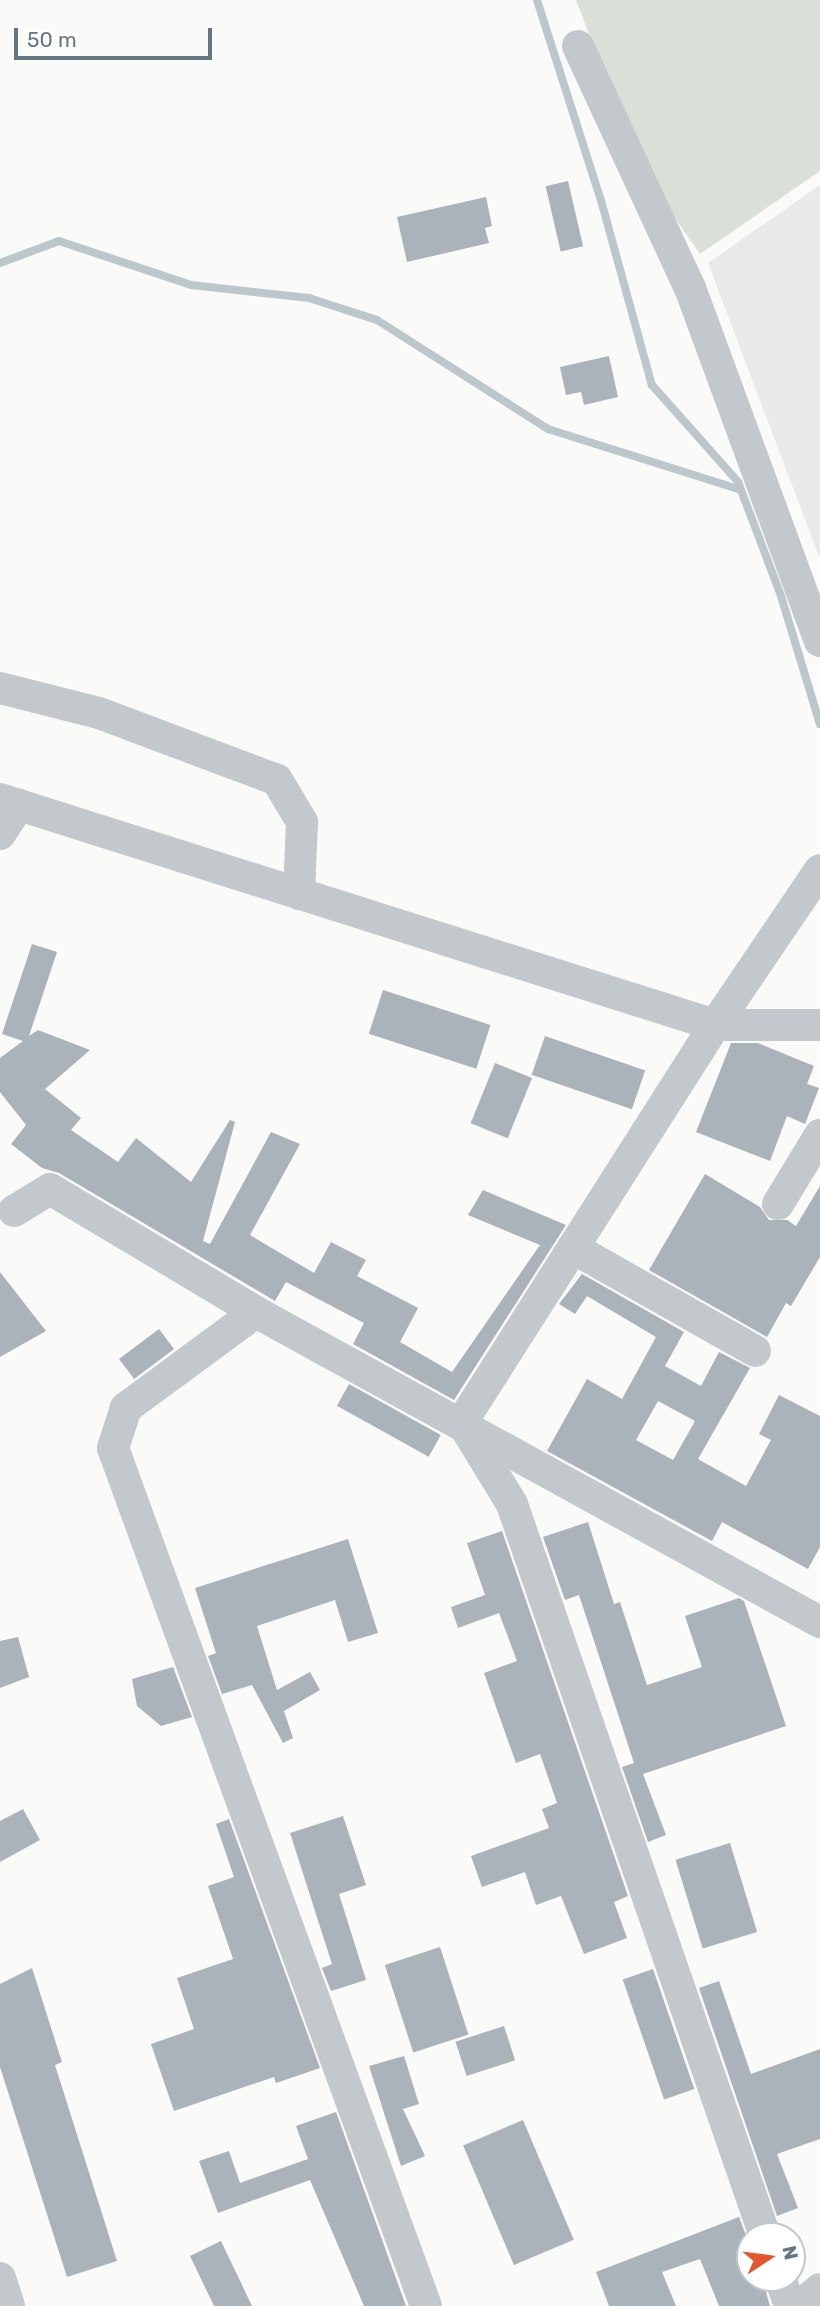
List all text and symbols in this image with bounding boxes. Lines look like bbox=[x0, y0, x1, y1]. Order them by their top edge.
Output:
scale bar bbox=[18, 14, 215, 58]
text: 50 m bbox=[27, 27, 77, 52]
north arrow bbox=[736, 2222, 806, 2292]
text: N bbox=[777, 2243, 803, 2262]

